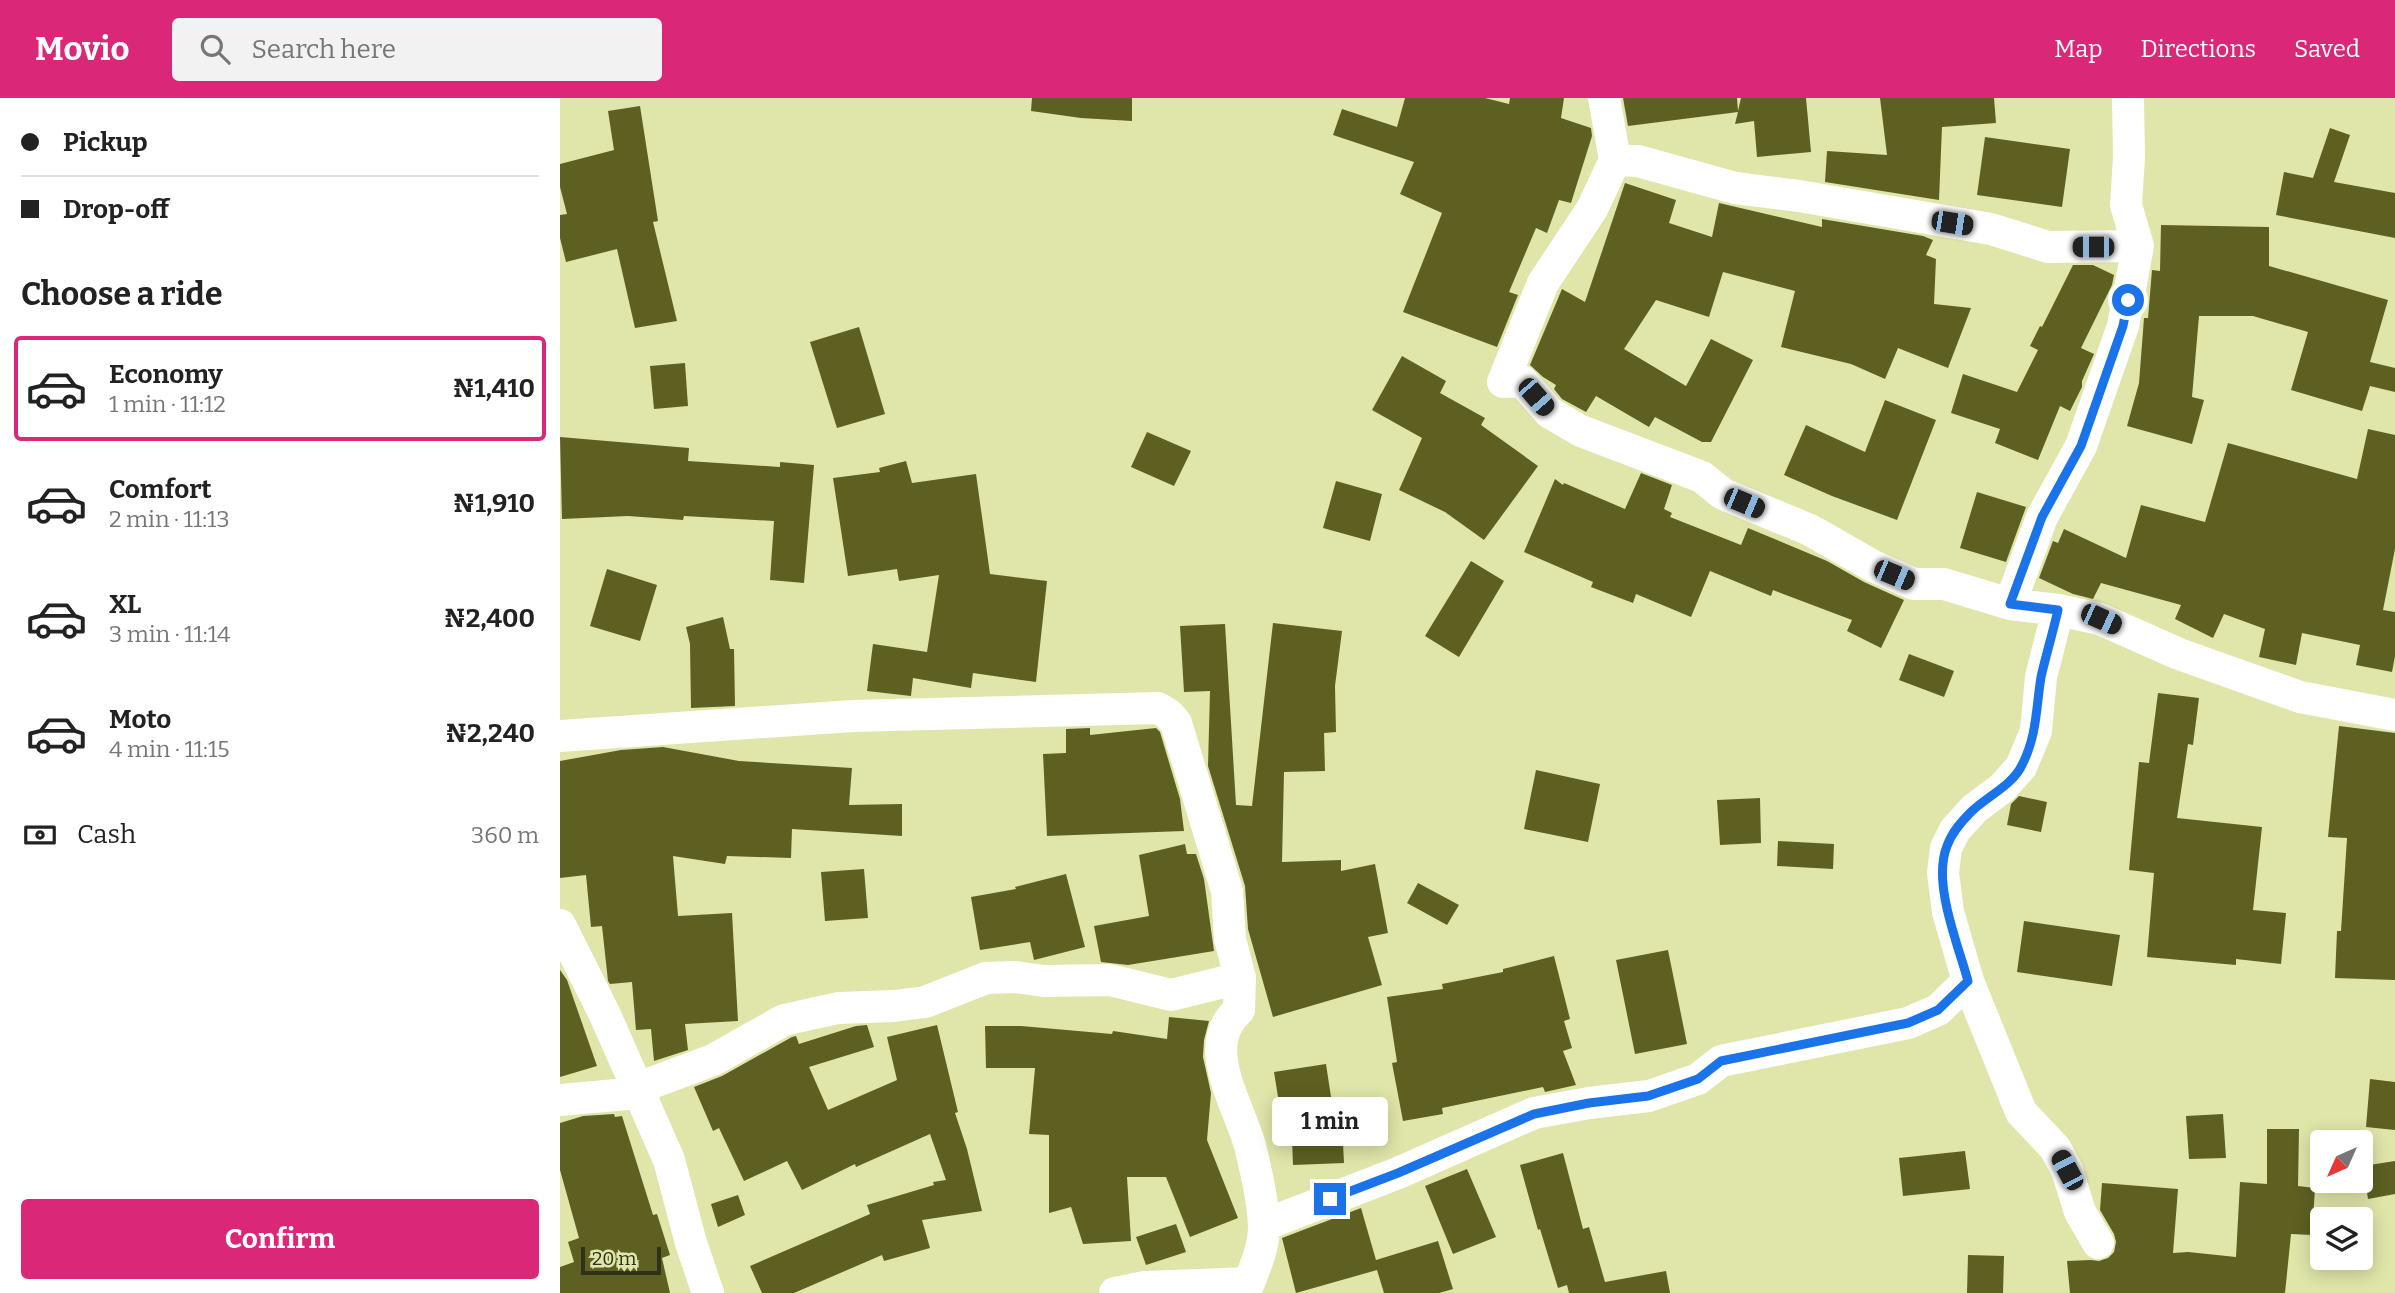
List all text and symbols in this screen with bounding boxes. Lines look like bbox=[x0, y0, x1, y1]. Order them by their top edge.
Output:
search box bbox=[172, 18, 662, 81]
text: Movio bbox=[35, 29, 130, 69]
icon: search bbox=[196, 30, 234, 68]
text: Search here bbox=[252, 34, 396, 65]
text: Map bbox=[2054, 35, 2103, 63]
text: Directions bbox=[2141, 35, 2256, 63]
text: Saved bbox=[2294, 35, 2360, 63]
text: Pickup bbox=[63, 127, 148, 158]
text: Drop-off bbox=[63, 194, 169, 225]
car bbox=[1930, 209, 1975, 237]
car bbox=[2073, 237, 2115, 258]
text: Choose a ride bbox=[21, 275, 222, 313]
route start bbox=[2112, 284, 2144, 316]
icon: car bbox=[25, 357, 88, 420]
text: Economy bbox=[109, 359, 223, 390]
text: ₦1,410 bbox=[452, 373, 535, 404]
car bbox=[1515, 374, 1558, 420]
text: 1 min · 11:12 bbox=[109, 390, 226, 418]
icon: car bbox=[25, 472, 88, 535]
text: Comfort bbox=[109, 474, 212, 505]
car bbox=[1721, 485, 1768, 521]
text: ₦1,910 bbox=[453, 488, 535, 519]
text: 2 min · 11:13 bbox=[109, 505, 230, 533]
car bbox=[1871, 557, 1918, 593]
icon: car bbox=[25, 587, 88, 650]
text: XL bbox=[109, 589, 141, 620]
car bbox=[2078, 601, 2125, 637]
text: ₦2,400 bbox=[444, 603, 535, 634]
text: 3 min · 11:14 bbox=[109, 620, 230, 648]
icon: car bbox=[25, 702, 88, 765]
text: Moto bbox=[109, 704, 171, 735]
text: ₦2,240 bbox=[445, 718, 535, 749]
text: 4 min · 11:15 bbox=[109, 735, 230, 763]
icon: cash bbox=[21, 816, 59, 854]
text: Cash bbox=[77, 819, 136, 850]
text: 360 m bbox=[471, 821, 539, 849]
callout: 1 min bbox=[1272, 1098, 1388, 1146]
text: 1 min bbox=[1301, 1107, 1359, 1135]
north arrow bbox=[2310, 1130, 2373, 1194]
map controls bbox=[2310, 1130, 2373, 1270]
car bbox=[2048, 1147, 2087, 1193]
route end bbox=[1314, 1183, 1346, 1215]
button: Confirm bbox=[21, 1199, 539, 1279]
button: layers bbox=[2310, 1207, 2373, 1270]
scale bar bbox=[581, 1244, 662, 1276]
text: 20 m bbox=[592, 1247, 636, 1270]

